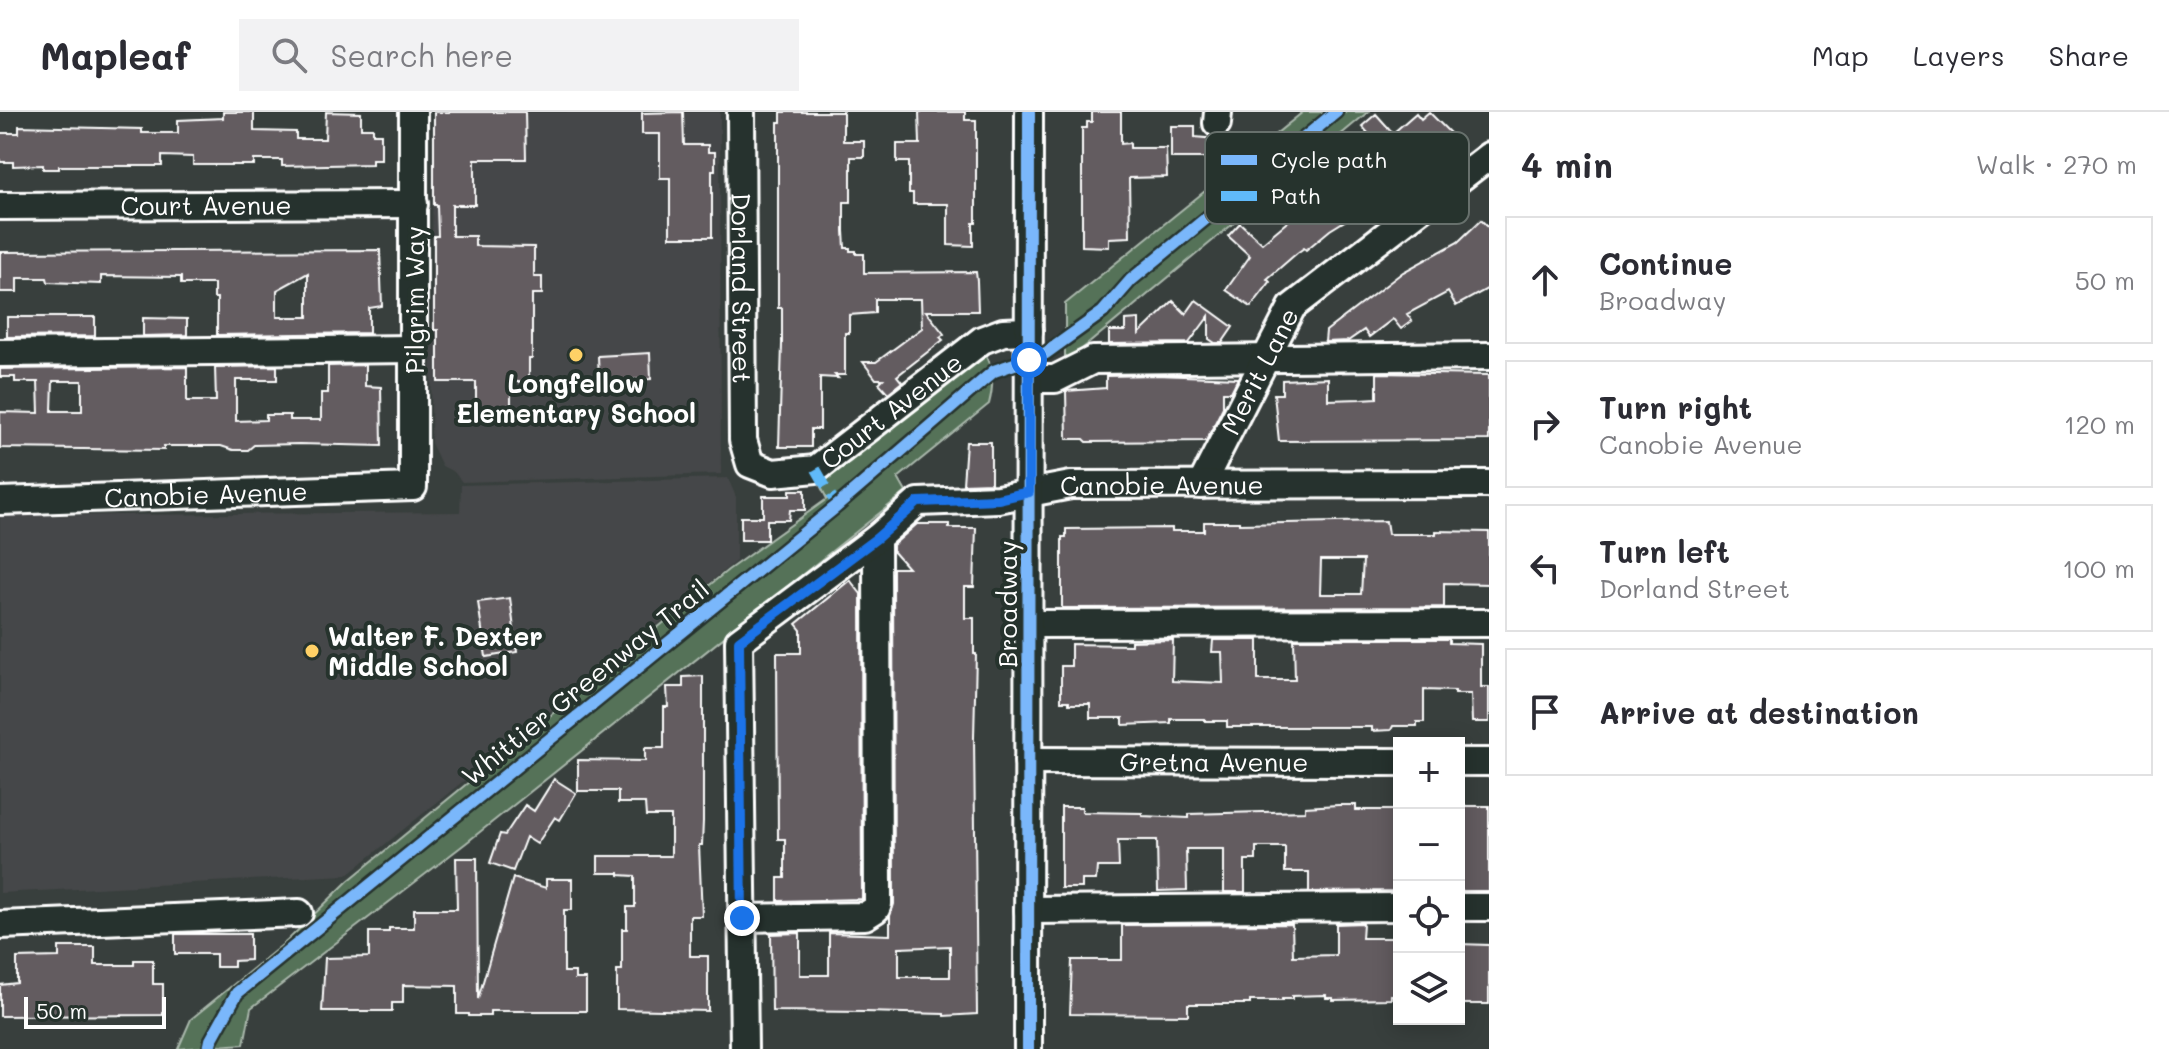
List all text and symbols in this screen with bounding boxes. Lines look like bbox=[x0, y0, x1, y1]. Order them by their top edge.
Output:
search box bbox=[239, 19, 799, 91]
text: Mapleaf bbox=[40, 30, 191, 80]
icon: search bbox=[267, 33, 311, 77]
text: Search here bbox=[331, 35, 513, 75]
text: Map bbox=[1812, 37, 1869, 73]
text: Layers bbox=[1913, 37, 2005, 73]
text: Share bbox=[2049, 37, 2129, 73]
legend bbox=[1205, 132, 1469, 224]
text: 4 min bbox=[1521, 142, 1613, 187]
text: Cycle path bbox=[1271, 145, 1387, 174]
text: Walk · 270 m bbox=[1976, 147, 2137, 181]
text: Path bbox=[1271, 181, 1320, 210]
street label: Court Avenue bbox=[120, 188, 292, 222]
street label: Dorland Street bbox=[724, 192, 760, 384]
street label: Pilgrim Way bbox=[397, 226, 431, 374]
text: Continue bbox=[1599, 243, 1732, 283]
icon: ahead bbox=[1523, 258, 1567, 302]
text: 50 m bbox=[2075, 263, 2135, 297]
text: Broadway bbox=[1599, 283, 1726, 317]
street label: Merit Lane bbox=[1213, 302, 1306, 440]
route start bbox=[1011, 342, 1047, 378]
street label: Court Avenue bbox=[813, 345, 969, 477]
marker: Longfellow Elementary School bbox=[567, 346, 585, 364]
place label: Longfellow Elementary School bbox=[456, 366, 696, 430]
text: Turn right bbox=[1599, 387, 1752, 427]
icon: right bbox=[1523, 402, 1567, 446]
text: 120 m bbox=[2064, 407, 2135, 441]
text: Canobie Avenue bbox=[1599, 427, 1802, 461]
street label: Canobie Avenue bbox=[1057, 467, 1264, 504]
street label: Canobie Avenue bbox=[104, 474, 308, 514]
text: Turn left bbox=[1599, 531, 1730, 571]
street label: Broadway bbox=[990, 540, 1024, 668]
icon: left bbox=[1523, 546, 1567, 590]
text: 100 m bbox=[2062, 551, 2135, 585]
text: Dorland Street bbox=[1599, 571, 1790, 605]
street label: Whittier Greenway Trail bbox=[454, 572, 716, 792]
place label: Walter F. Dexter Middle School bbox=[328, 619, 543, 683]
marker: Walter F. Dexter Middle School bbox=[303, 642, 321, 660]
icon: arrive bbox=[1523, 690, 1567, 734]
text: Arrive at destination bbox=[1599, 692, 1919, 732]
map controls bbox=[1393, 737, 1465, 1025]
button: + bbox=[1393, 737, 1465, 809]
street label: Gretna Avenue bbox=[1120, 744, 1308, 779]
button: − bbox=[1393, 809, 1465, 881]
button: locate bbox=[1393, 881, 1465, 953]
route end bbox=[724, 900, 760, 936]
button: layers bbox=[1393, 953, 1465, 1025]
scale bar bbox=[24, 993, 166, 1029]
text: 50 m bbox=[36, 996, 87, 1025]

